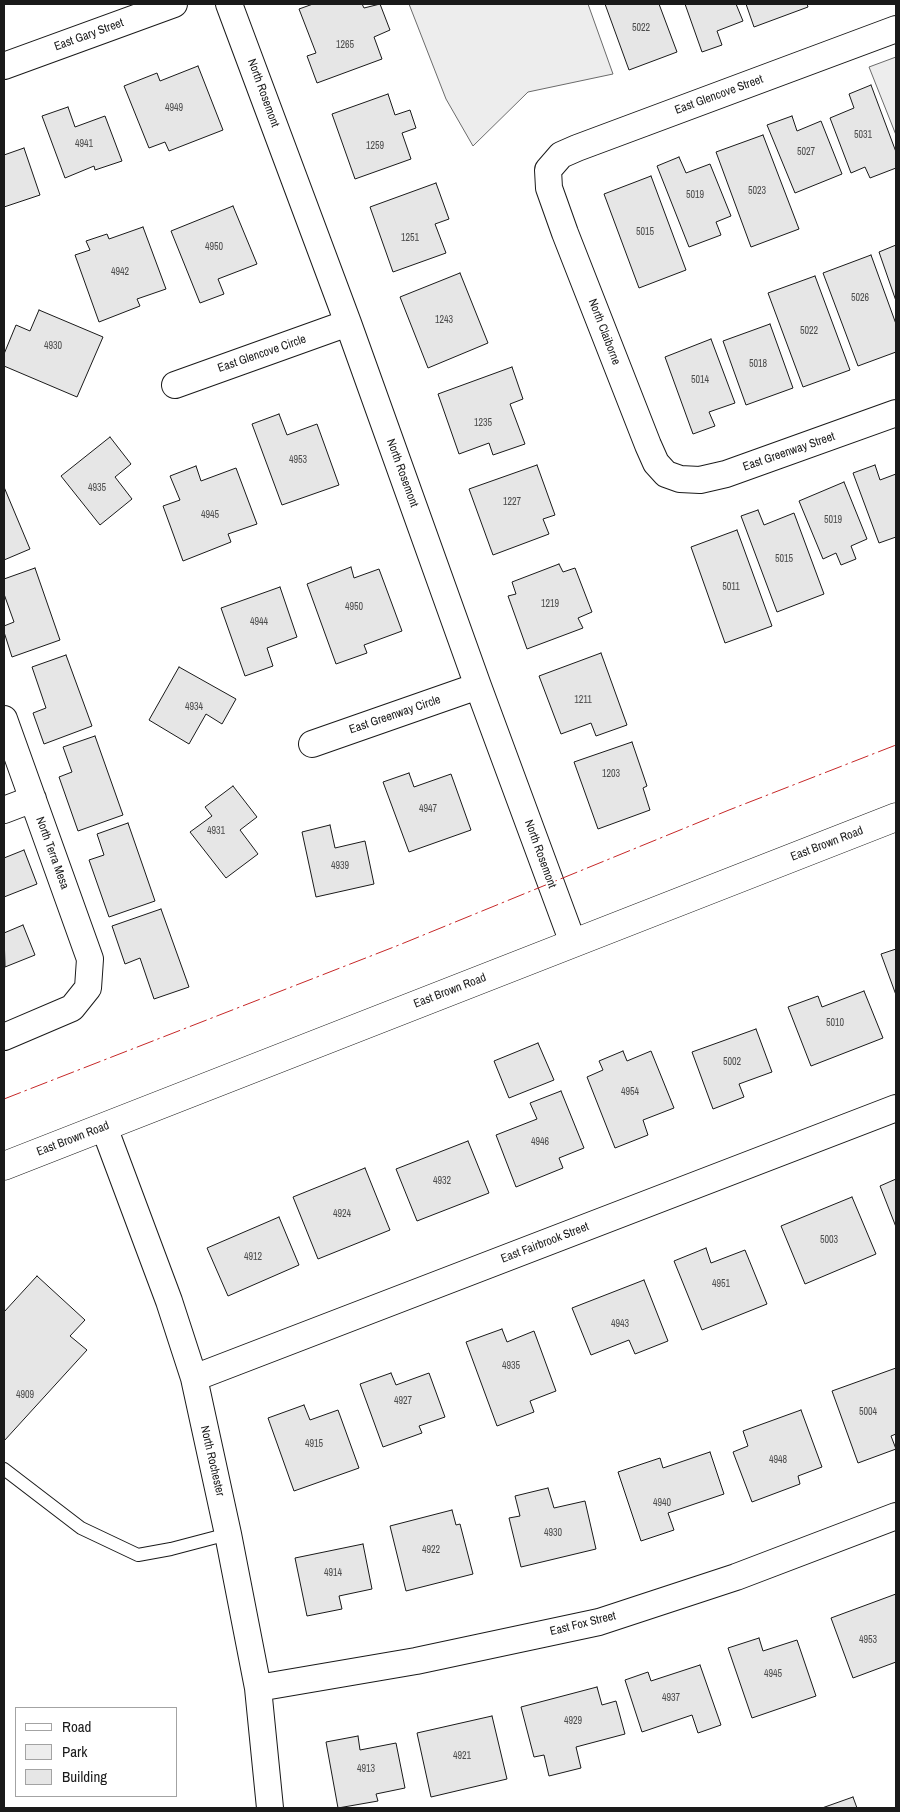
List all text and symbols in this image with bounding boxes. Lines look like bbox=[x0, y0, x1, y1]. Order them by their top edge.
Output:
street label: East Gary Street bbox=[52, 16, 126, 54]
house number: 5022 bbox=[632, 22, 650, 34]
house number: 1265 bbox=[336, 39, 354, 51]
street label: North Rosemont bbox=[244, 57, 282, 129]
street label: East Glencove Street bbox=[673, 72, 765, 118]
house number: 4949 bbox=[165, 102, 183, 114]
house number: 5031 bbox=[854, 129, 872, 141]
house number: 4941 bbox=[75, 138, 93, 150]
house number: 1259 bbox=[366, 140, 384, 152]
house number: 5027 bbox=[797, 146, 815, 158]
house number: 5023 bbox=[748, 185, 766, 197]
house number: 5019 bbox=[686, 189, 704, 201]
house number: 5015 bbox=[636, 226, 654, 238]
house number: 1251 bbox=[401, 232, 419, 244]
house number: 4950 bbox=[205, 241, 223, 253]
house number: 4942 bbox=[111, 266, 129, 278]
house number: 5026 bbox=[851, 292, 869, 304]
street label: North Claiborne bbox=[585, 297, 623, 367]
house number: 1243 bbox=[435, 314, 453, 326]
house number: 5022 bbox=[800, 325, 818, 337]
street label: East Glencove Circle bbox=[216, 332, 308, 376]
house number: 4930 bbox=[44, 340, 62, 352]
house number: 5018 bbox=[749, 358, 767, 370]
house number: 5014 bbox=[691, 374, 709, 386]
house number: 1235 bbox=[474, 417, 492, 429]
street label: East Greenway Street bbox=[741, 430, 837, 474]
street label: North Rosemont bbox=[383, 437, 421, 509]
house number: 4953 bbox=[289, 454, 307, 466]
house number: 4935 bbox=[88, 482, 106, 494]
house number: 1227 bbox=[503, 496, 521, 508]
house number: 4945 bbox=[201, 509, 219, 521]
house number: 5019 bbox=[824, 514, 842, 526]
house number: 5015 bbox=[775, 553, 793, 565]
house number: 5011 bbox=[722, 581, 740, 593]
house number: 1219 bbox=[541, 598, 559, 610]
house number: 4950 bbox=[345, 601, 363, 613]
house number: 4944 bbox=[250, 616, 268, 628]
street label: East Greenway Circle bbox=[347, 693, 443, 737]
house number: 1211 bbox=[574, 694, 592, 706]
house number: 4934 bbox=[185, 701, 203, 713]
house number: 1203 bbox=[602, 768, 620, 780]
house number: 4947 bbox=[419, 803, 437, 815]
street label: North Terra Mesa bbox=[32, 815, 72, 891]
street label: North Rosemont bbox=[521, 818, 559, 890]
street label: East Brown Road bbox=[789, 824, 865, 864]
house number: 4931 bbox=[207, 825, 225, 837]
house number: 4939 bbox=[331, 860, 349, 872]
street label: East Brown Road bbox=[412, 971, 488, 1011]
house number: 5010 bbox=[826, 1017, 844, 1029]
house number: 5002 bbox=[723, 1056, 741, 1068]
house number: 4954 bbox=[621, 1086, 639, 1098]
street label: East Brown Road bbox=[35, 1119, 111, 1159]
house number: 4946 bbox=[531, 1136, 549, 1148]
house number: 4932 bbox=[433, 1175, 451, 1187]
house number: 4924 bbox=[333, 1208, 351, 1220]
street label: East Fairbrook Street bbox=[499, 1220, 591, 1266]
house number: 5003 bbox=[820, 1234, 838, 1246]
house number: 4912 bbox=[244, 1251, 262, 1263]
house number: 4951 bbox=[712, 1278, 730, 1290]
house number: 4943 bbox=[611, 1318, 629, 1330]
house number: 4935 bbox=[502, 1360, 520, 1372]
house number: 4909 bbox=[16, 1389, 34, 1401]
house number: 4927 bbox=[394, 1395, 412, 1407]
house number: 5004 bbox=[859, 1406, 877, 1418]
street label: North Rochester bbox=[197, 1424, 227, 1498]
house number: 4915 bbox=[305, 1438, 323, 1450]
house number: 4948 bbox=[769, 1454, 787, 1466]
house number: 4940 bbox=[653, 1497, 671, 1509]
house number: 4930 bbox=[544, 1527, 562, 1539]
house number: 4922 bbox=[422, 1544, 440, 1556]
house number: 4914 bbox=[324, 1567, 342, 1579]
street label: East Fox Street bbox=[549, 1609, 617, 1639]
house number: 4953 bbox=[859, 1634, 877, 1646]
house number: 4945 bbox=[764, 1668, 782, 1680]
house number: 4937 bbox=[662, 1692, 680, 1704]
legend bbox=[15, 1707, 178, 1797]
house number: 4929 bbox=[564, 1715, 582, 1727]
text: Road bbox=[62, 1716, 91, 1737]
text: Park bbox=[62, 1741, 87, 1762]
house number: 4921 bbox=[453, 1750, 471, 1762]
house number: 4913 bbox=[357, 1763, 375, 1775]
text: Building bbox=[62, 1766, 107, 1787]

